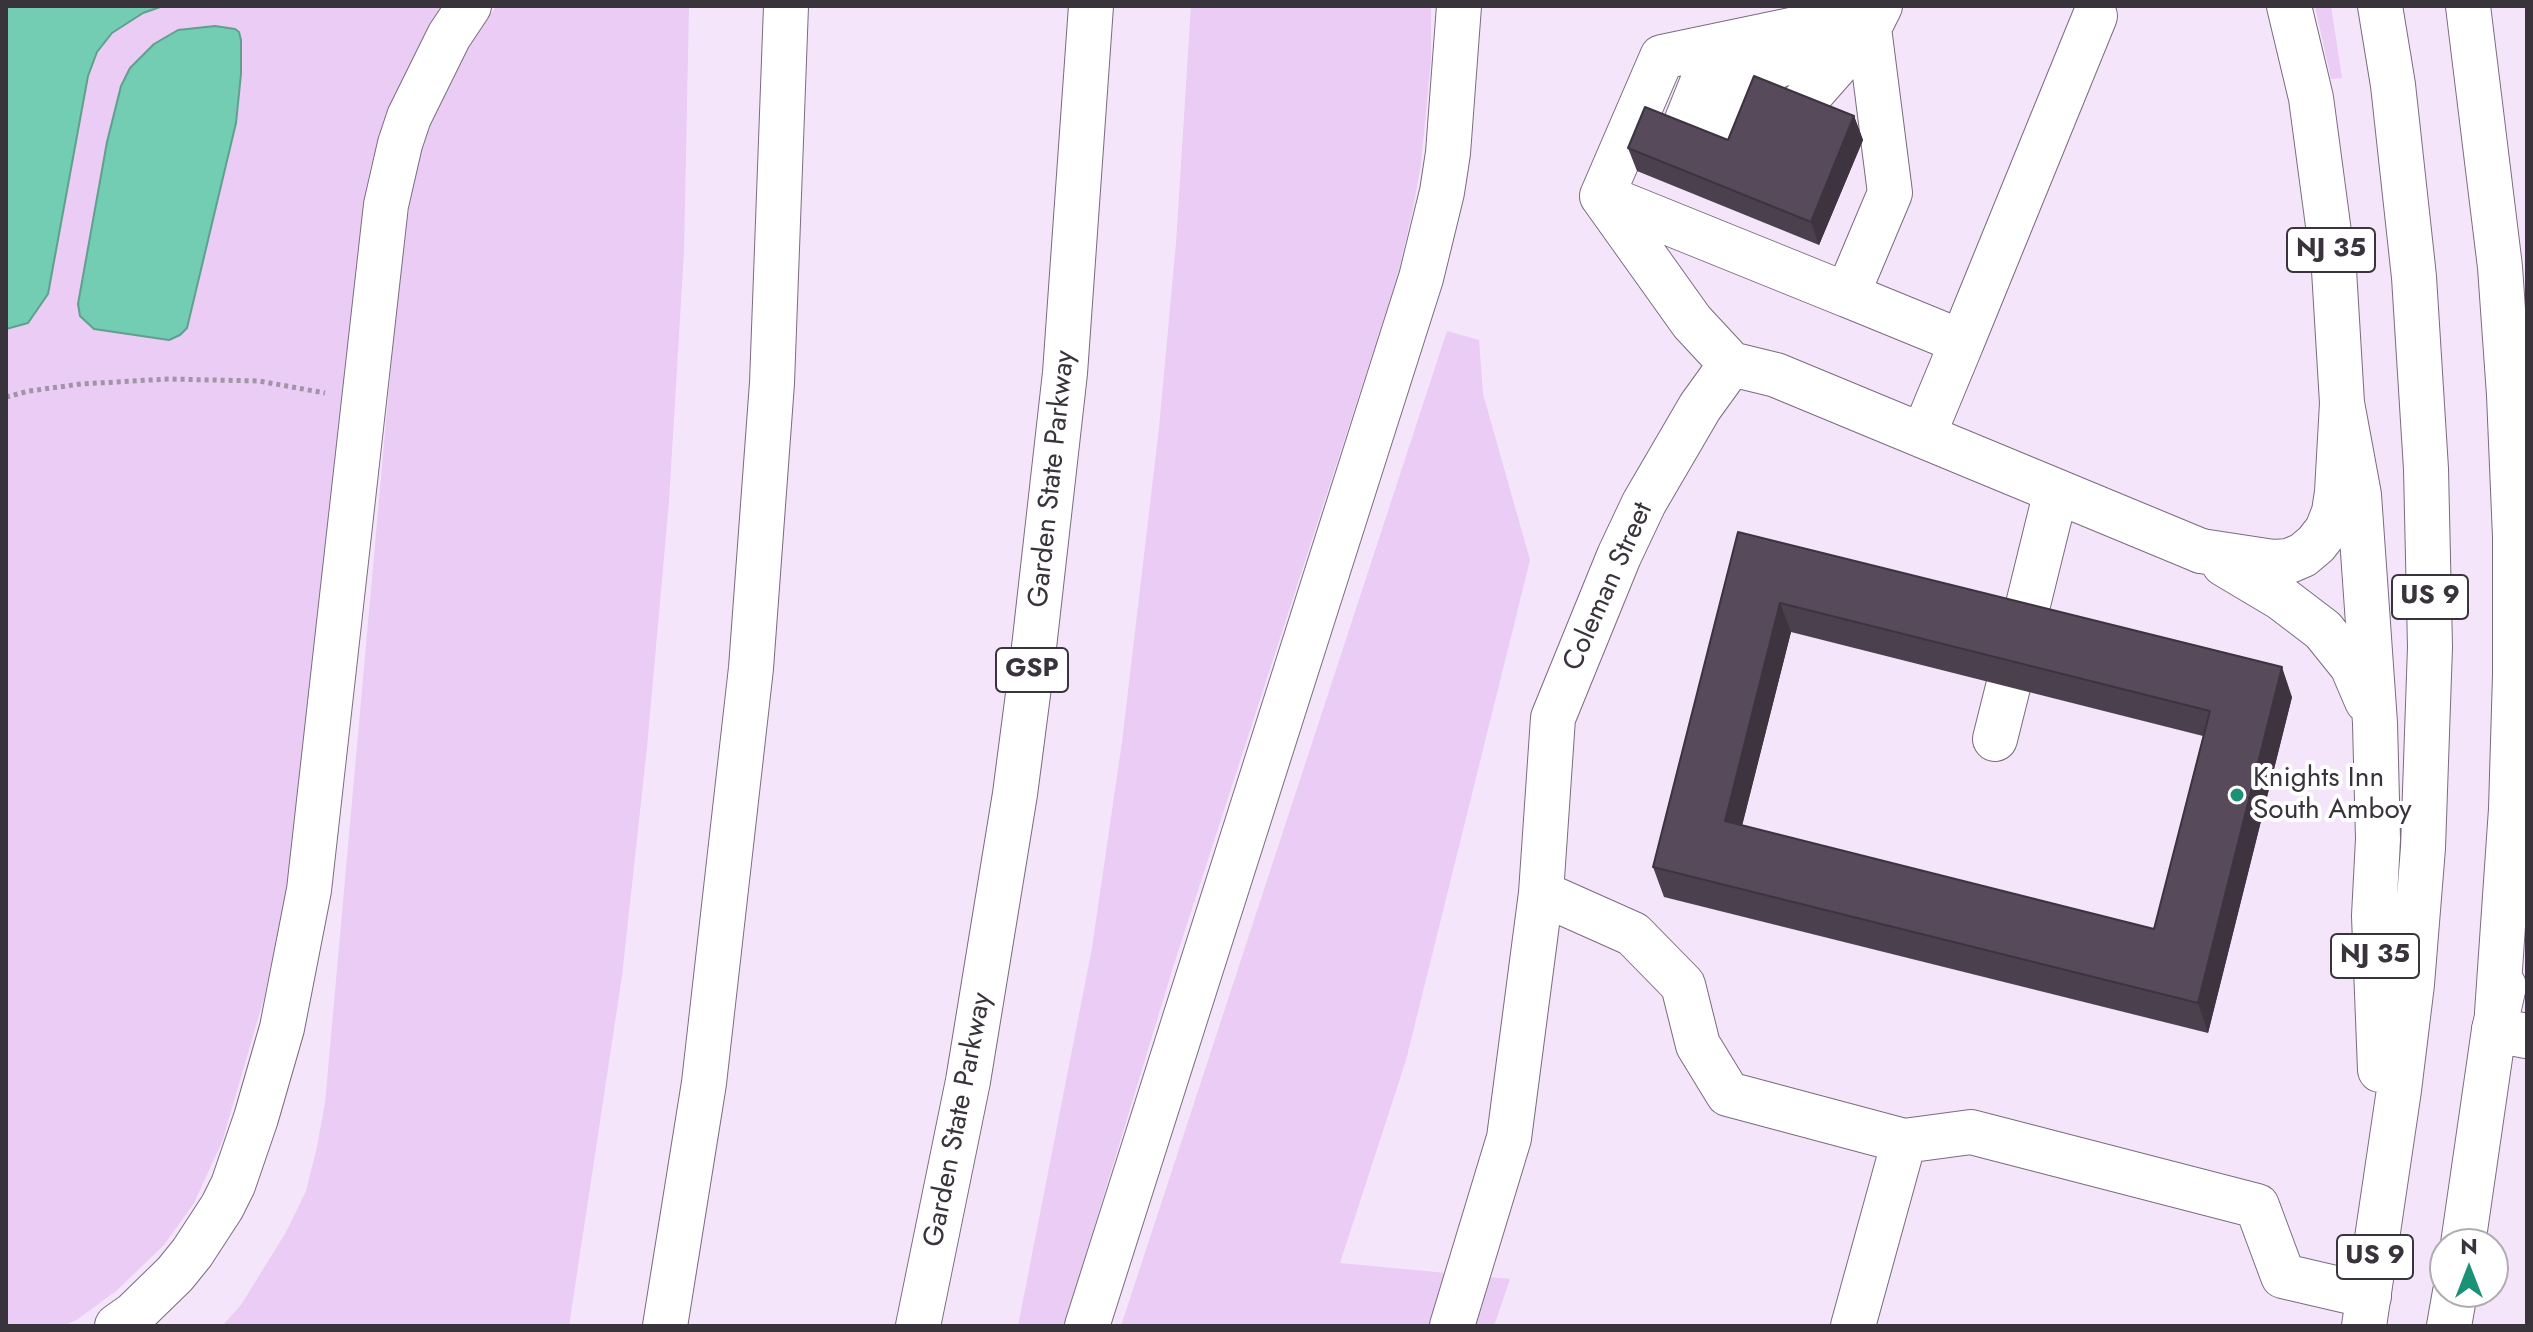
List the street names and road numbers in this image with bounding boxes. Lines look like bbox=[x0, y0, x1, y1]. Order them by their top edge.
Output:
road number: NJ 35 bbox=[2287, 228, 2375, 272]
street label: Garden State Parkway bbox=[1023, 349, 1083, 609]
street label: Coleman Street bbox=[1557, 498, 1661, 676]
road number: US 9 bbox=[2392, 575, 2468, 619]
road number: GSP bbox=[996, 648, 1068, 692]
road number: NJ 35 bbox=[2331, 934, 2419, 978]
street label: Garden State Parkway bbox=[918, 990, 1000, 1250]
road number: US 9 bbox=[2337, 1235, 2413, 1279]

